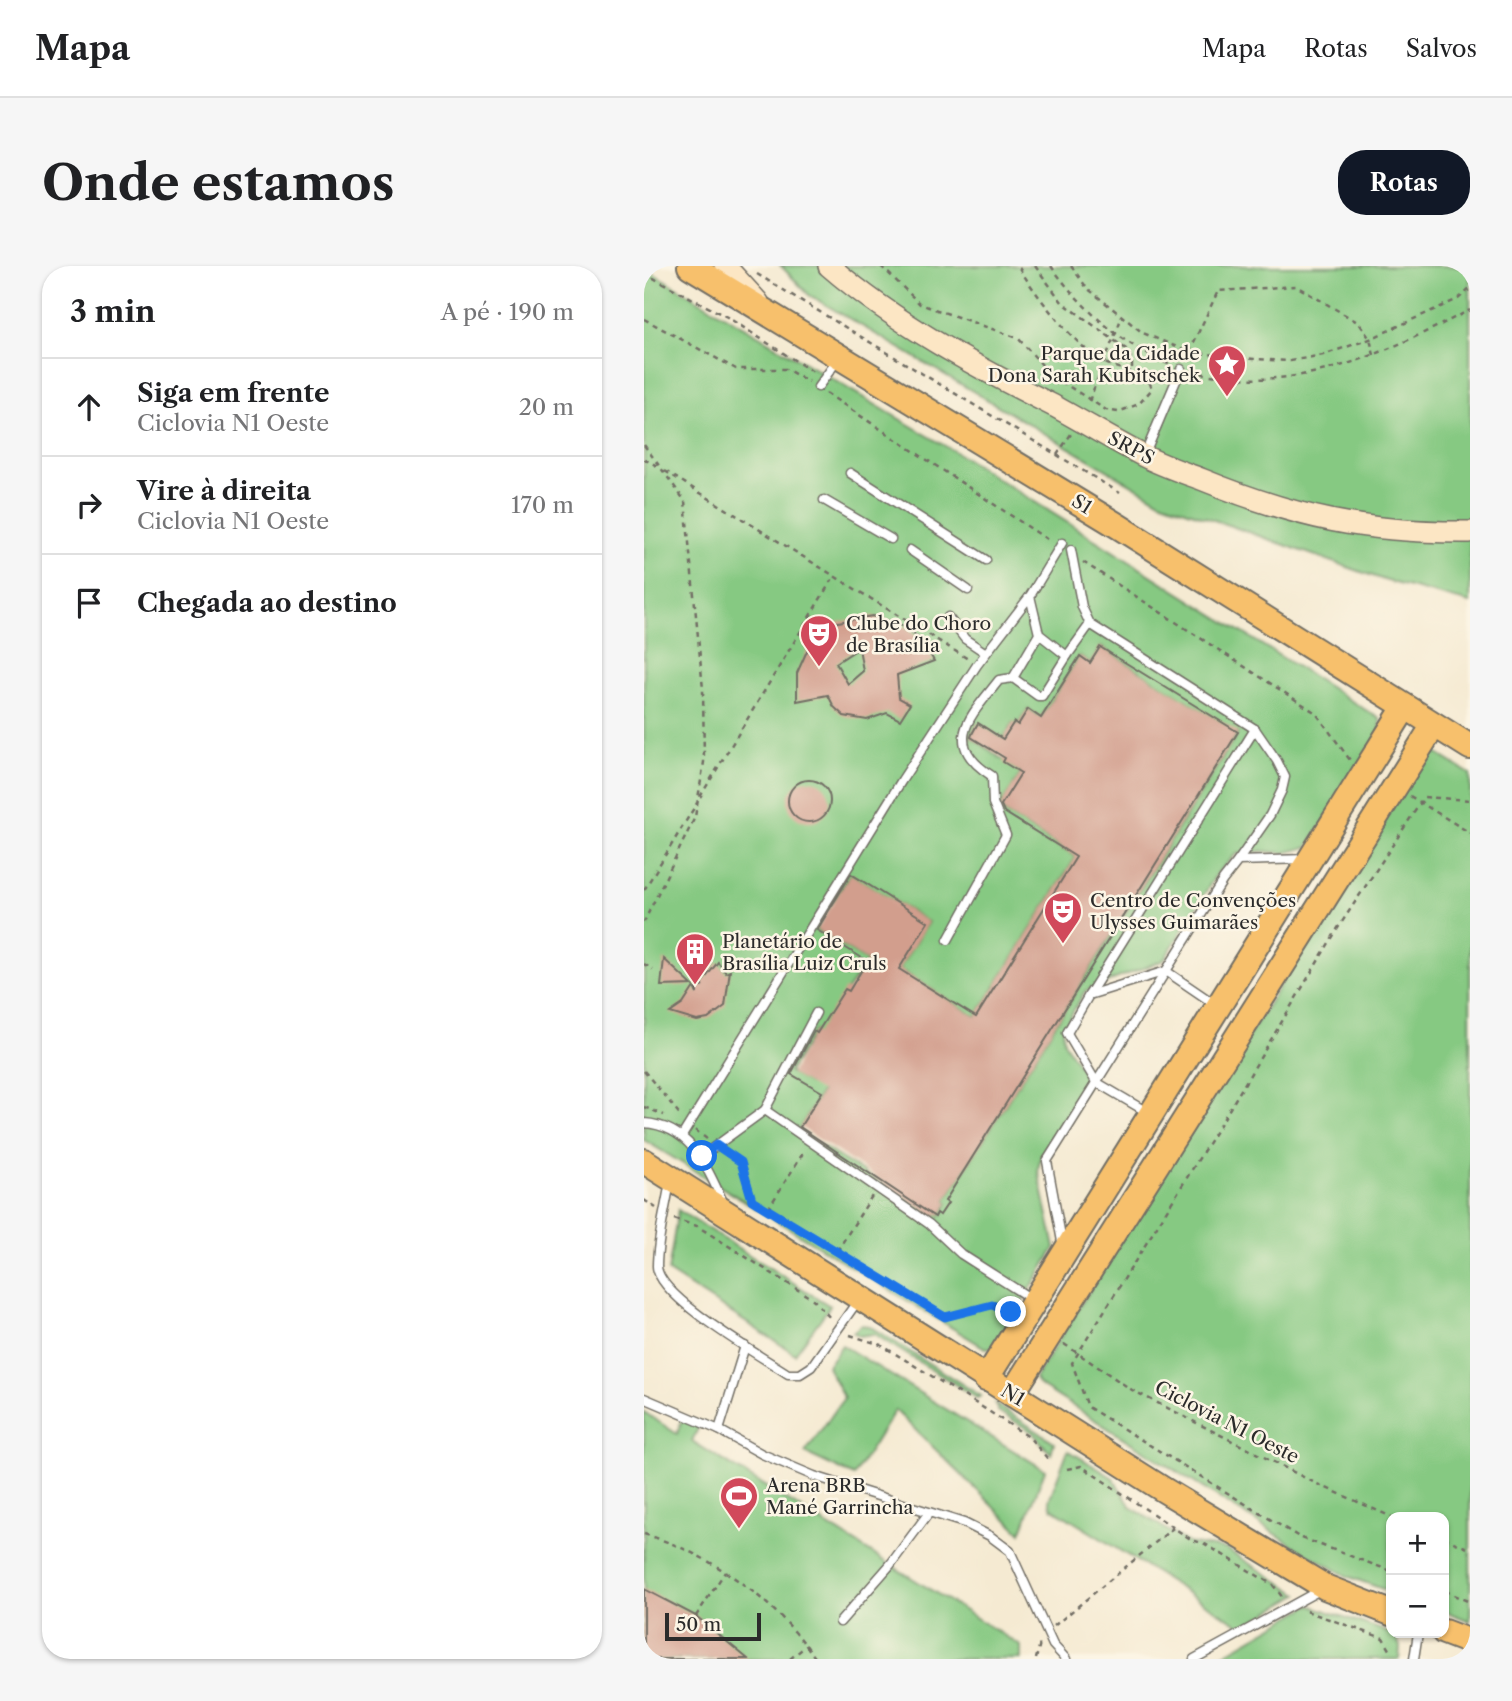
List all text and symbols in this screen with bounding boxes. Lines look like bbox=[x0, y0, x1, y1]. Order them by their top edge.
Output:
text: Mapa bbox=[35, 28, 130, 69]
text: Mapa bbox=[1202, 34, 1266, 63]
text: Rotas bbox=[1304, 34, 1368, 63]
text: Salvos bbox=[1406, 34, 1477, 63]
button: Rotas bbox=[1338, 150, 1470, 215]
text: Onde estamos bbox=[42, 152, 394, 213]
text: 3 min bbox=[70, 293, 156, 330]
text: A pé · 190 m bbox=[441, 298, 574, 326]
place label: Parque da Cidade Dona Sarah Kubitschek bbox=[988, 342, 1201, 387]
place icon: Parque da Cidade Dona Sarah Kubitschek bbox=[1206, 343, 1248, 398]
text: Siga em frente bbox=[137, 377, 330, 409]
icon: ahead bbox=[70, 388, 108, 426]
text: 20 m bbox=[519, 393, 574, 421]
text: Ciclovia N1 Oeste bbox=[137, 409, 329, 437]
street label: SRPS bbox=[1104, 426, 1158, 470]
text: Vire à direita bbox=[137, 475, 311, 507]
icon: right bbox=[70, 486, 108, 524]
street label: S1 bbox=[1068, 489, 1096, 519]
text: 170 m bbox=[511, 491, 574, 519]
text: Ciclovia N1 Oeste bbox=[137, 507, 329, 535]
icon: arrive bbox=[70, 584, 108, 622]
text: Chegada ao destino bbox=[137, 587, 397, 619]
place label: Clube do Choro de Brasília bbox=[846, 612, 991, 657]
theatre icon: Clube do Choro de Brasília bbox=[798, 613, 840, 668]
place label: Centro de Convenções Ulysses Guimarães bbox=[1090, 889, 1296, 934]
theatre icon: Centro de Convenções Ulysses Guimarães bbox=[1042, 890, 1084, 945]
place label: Planetário de Brasília Luiz Cruls bbox=[722, 930, 887, 975]
building icon: Planetário de Brasília Luiz Cruls bbox=[674, 931, 716, 986]
route start bbox=[686, 1140, 717, 1171]
route end bbox=[995, 1296, 1026, 1327]
street label: Ciclovia N1 Oeste bbox=[1151, 1376, 1303, 1468]
street label: N1 bbox=[997, 1379, 1029, 1411]
place label: Arena BRB Mané Garrincha bbox=[765, 1474, 914, 1519]
sports icon: Arena BRB Mané Garrincha bbox=[718, 1475, 760, 1530]
map controls bbox=[1386, 1512, 1449, 1638]
button: + bbox=[1386, 1512, 1449, 1575]
button: − bbox=[1386, 1575, 1449, 1638]
scale bar bbox=[665, 1610, 761, 1642]
text: 50 m bbox=[676, 1613, 721, 1636]

